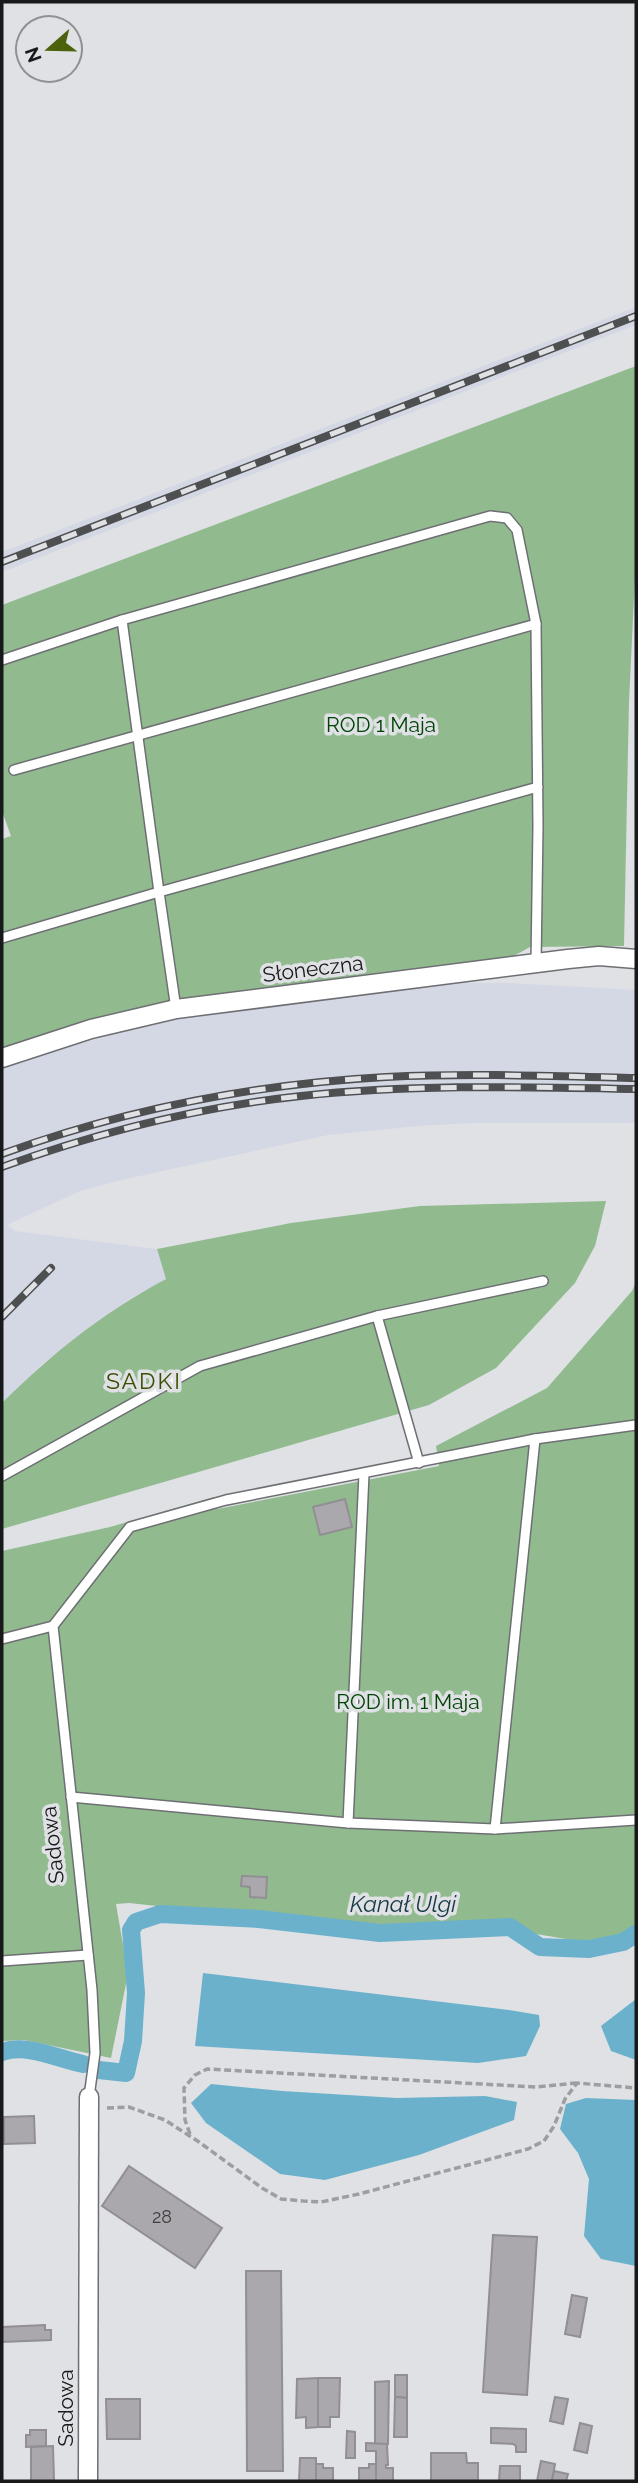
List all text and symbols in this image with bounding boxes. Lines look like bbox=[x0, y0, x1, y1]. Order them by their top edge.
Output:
north arrow bbox=[14, 14, 84, 84]
text: N bbox=[20, 44, 46, 65]
park label: ROD 1 Maja bbox=[326, 712, 436, 737]
street label: Słoneczna bbox=[261, 950, 365, 987]
district label: SADKI bbox=[106, 1367, 182, 1394]
park label: ROD im. 1 Maja bbox=[336, 1689, 480, 1714]
street label: Sadowa bbox=[36, 1805, 69, 1885]
water label: Kanał Ulgi bbox=[350, 1890, 457, 1917]
house number: 28 bbox=[152, 2206, 172, 2227]
street label: Sadowa bbox=[53, 2369, 78, 2447]

